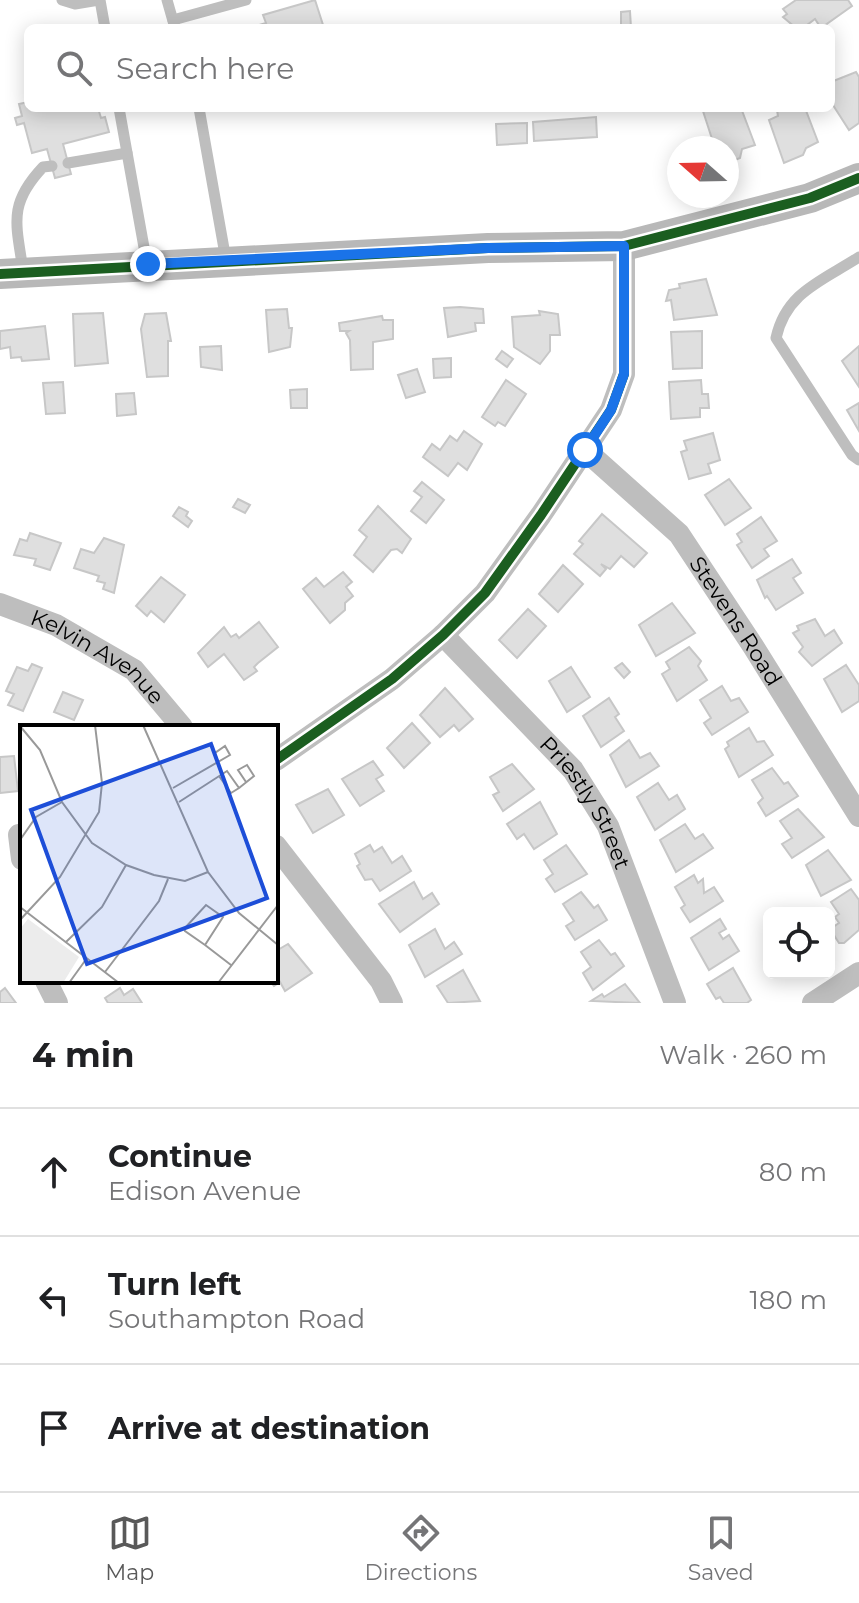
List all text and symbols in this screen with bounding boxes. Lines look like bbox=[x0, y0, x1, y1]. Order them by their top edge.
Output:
search box bbox=[24, 24, 835, 112]
icon: search bbox=[52, 46, 96, 90]
text: Search here bbox=[116, 50, 294, 87]
north arrow bbox=[667, 136, 739, 208]
route end bbox=[130, 246, 166, 282]
route start bbox=[567, 432, 603, 468]
street label: Stevens Road bbox=[684, 551, 788, 691]
street label: Kelvin Avenue bbox=[27, 603, 170, 709]
inset map bbox=[20, 725, 278, 983]
street label: Priestly Street bbox=[534, 730, 637, 873]
map controls bbox=[763, 907, 835, 979]
button: locate bbox=[763, 907, 835, 979]
text: 4 min bbox=[32, 1034, 134, 1076]
text: Walk · 260 m bbox=[659, 1039, 827, 1071]
text: Continue bbox=[108, 1138, 252, 1175]
icon: ahead bbox=[32, 1150, 76, 1194]
text: 80 m bbox=[759, 1156, 827, 1188]
text: Edison Avenue bbox=[108, 1175, 301, 1207]
text: Turn left bbox=[108, 1266, 241, 1303]
icon: left bbox=[32, 1278, 76, 1322]
text: 180 m bbox=[749, 1284, 827, 1316]
text: Southampton Road bbox=[108, 1303, 365, 1335]
icon: arrive bbox=[32, 1406, 76, 1450]
text: Arrive at destination bbox=[108, 1410, 430, 1447]
tab: Map bbox=[105, 1511, 154, 1586]
tab: Directions bbox=[365, 1511, 477, 1586]
tab: Saved bbox=[688, 1511, 754, 1586]

